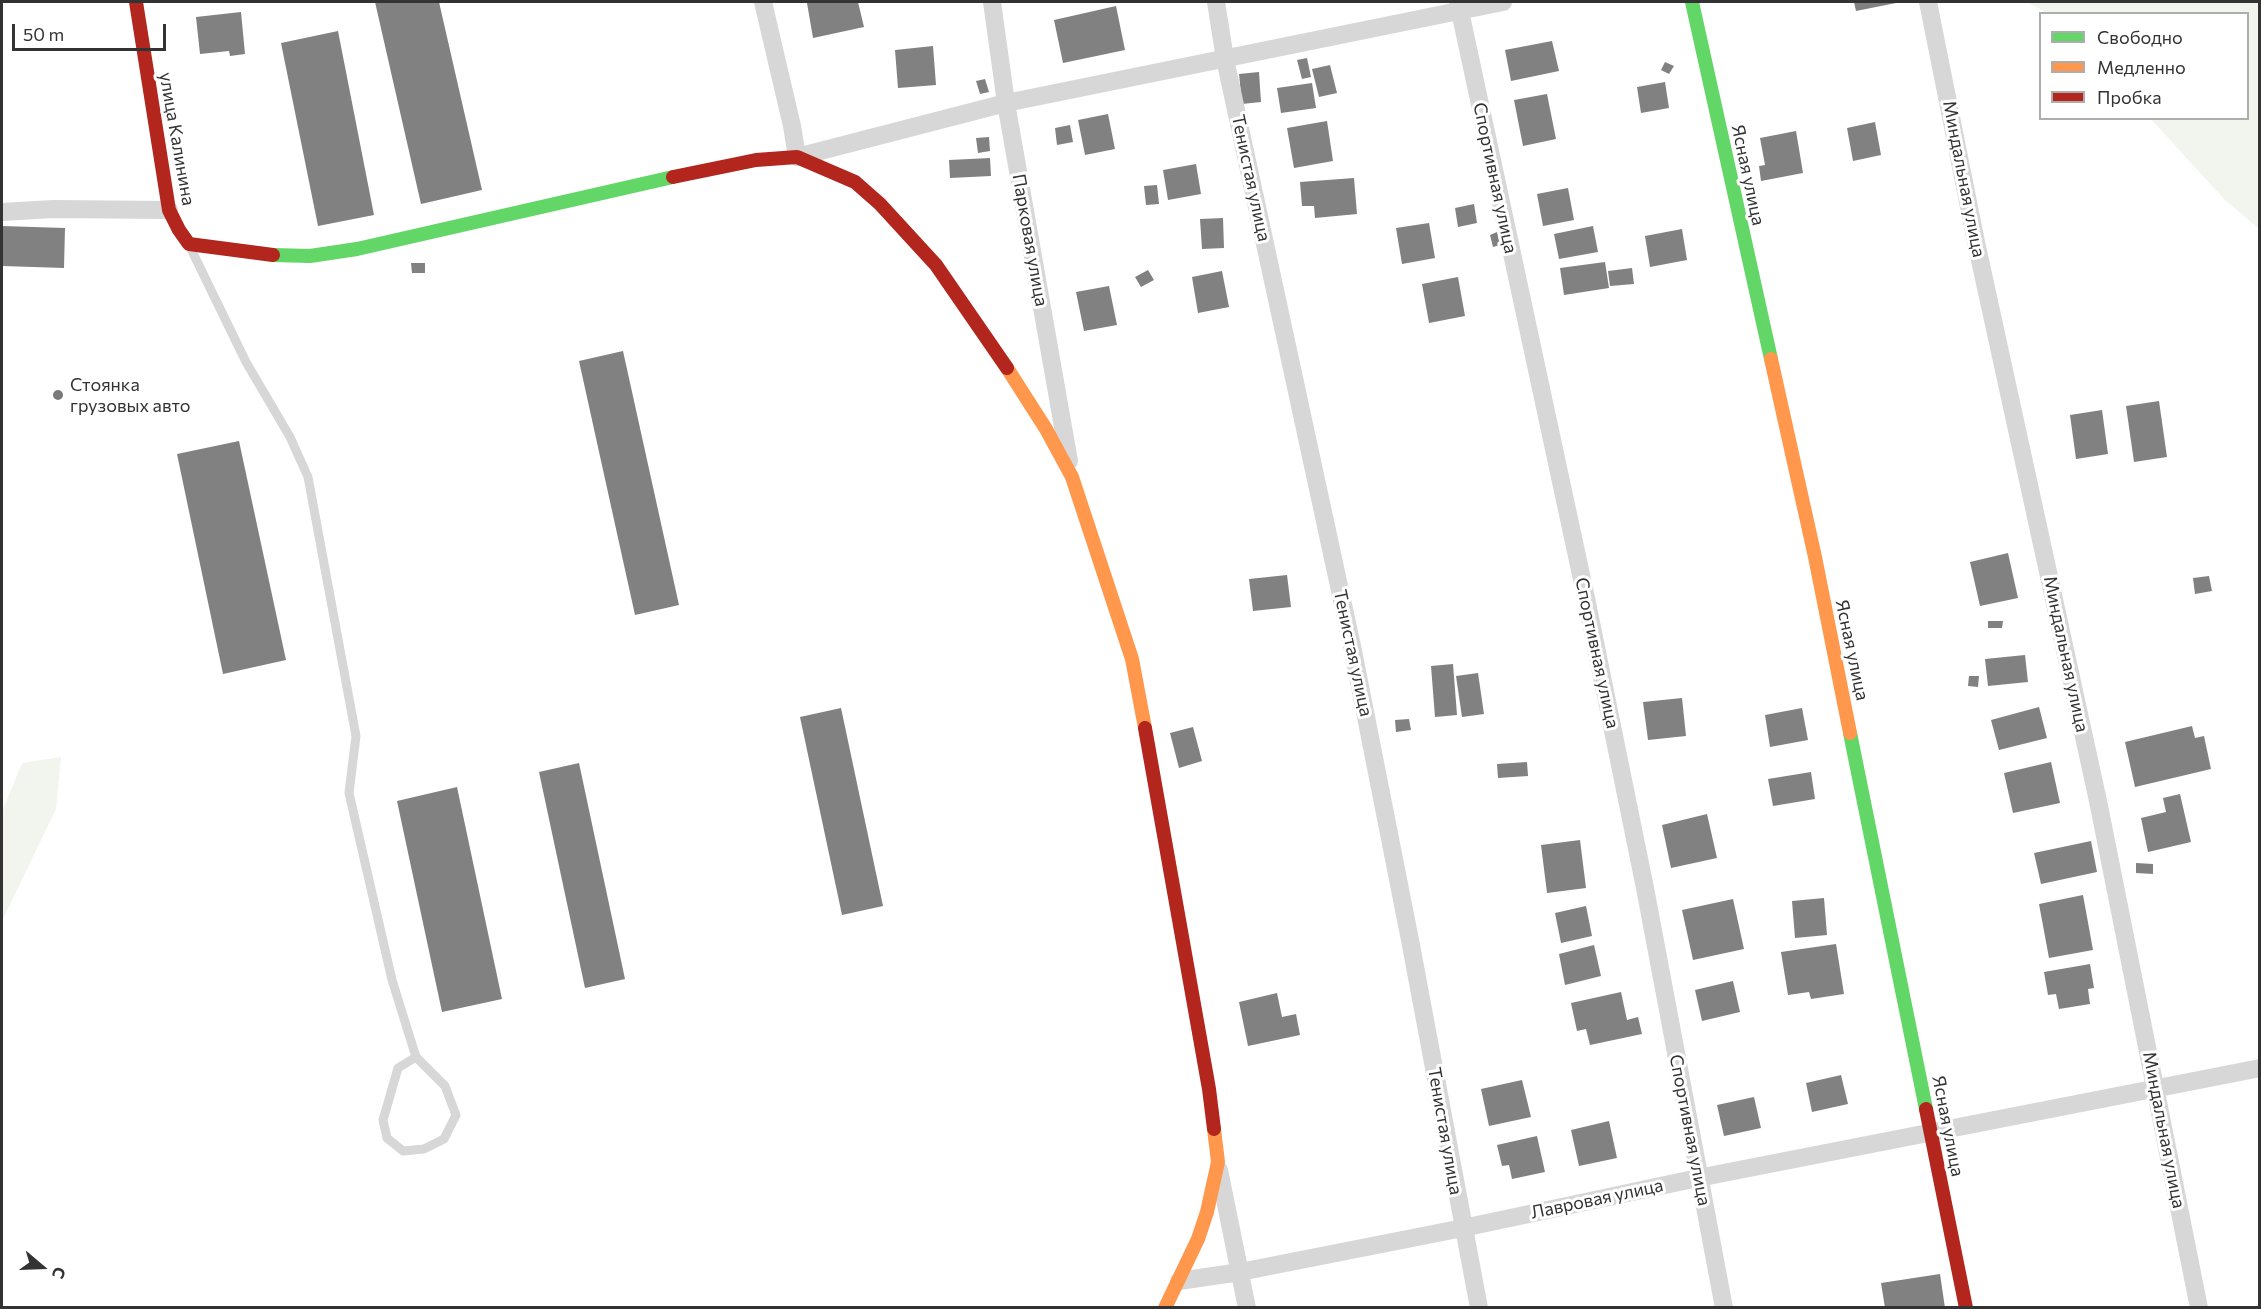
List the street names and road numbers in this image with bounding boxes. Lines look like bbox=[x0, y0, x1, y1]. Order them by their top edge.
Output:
street label: улица Калинина bbox=[155, 71, 199, 207]
street label: Миндальная улица bbox=[1938, 99, 1990, 259]
street label: Спортивная улица bbox=[1468, 101, 1522, 255]
street label: Тенистая улица bbox=[1227, 113, 1275, 243]
street label: Ясная улица bbox=[1727, 123, 1769, 227]
street label: Парковая улица bbox=[1008, 172, 1052, 308]
street label: Миндальная улица bbox=[2039, 574, 2093, 734]
street label: Спортивная улица bbox=[1570, 576, 1624, 730]
street label: Тенистая улица bbox=[1329, 588, 1377, 718]
street label: Ясная улица bbox=[1831, 598, 1873, 702]
street label: Миндальная улица bbox=[2138, 1050, 2190, 1210]
street label: Спортивная улица bbox=[1665, 1052, 1715, 1208]
street label: Тенистая улица bbox=[1423, 1066, 1467, 1196]
street label: Ясная улица bbox=[1928, 1074, 1968, 1178]
street label: Лавровая улица bbox=[1529, 1174, 1665, 1224]

